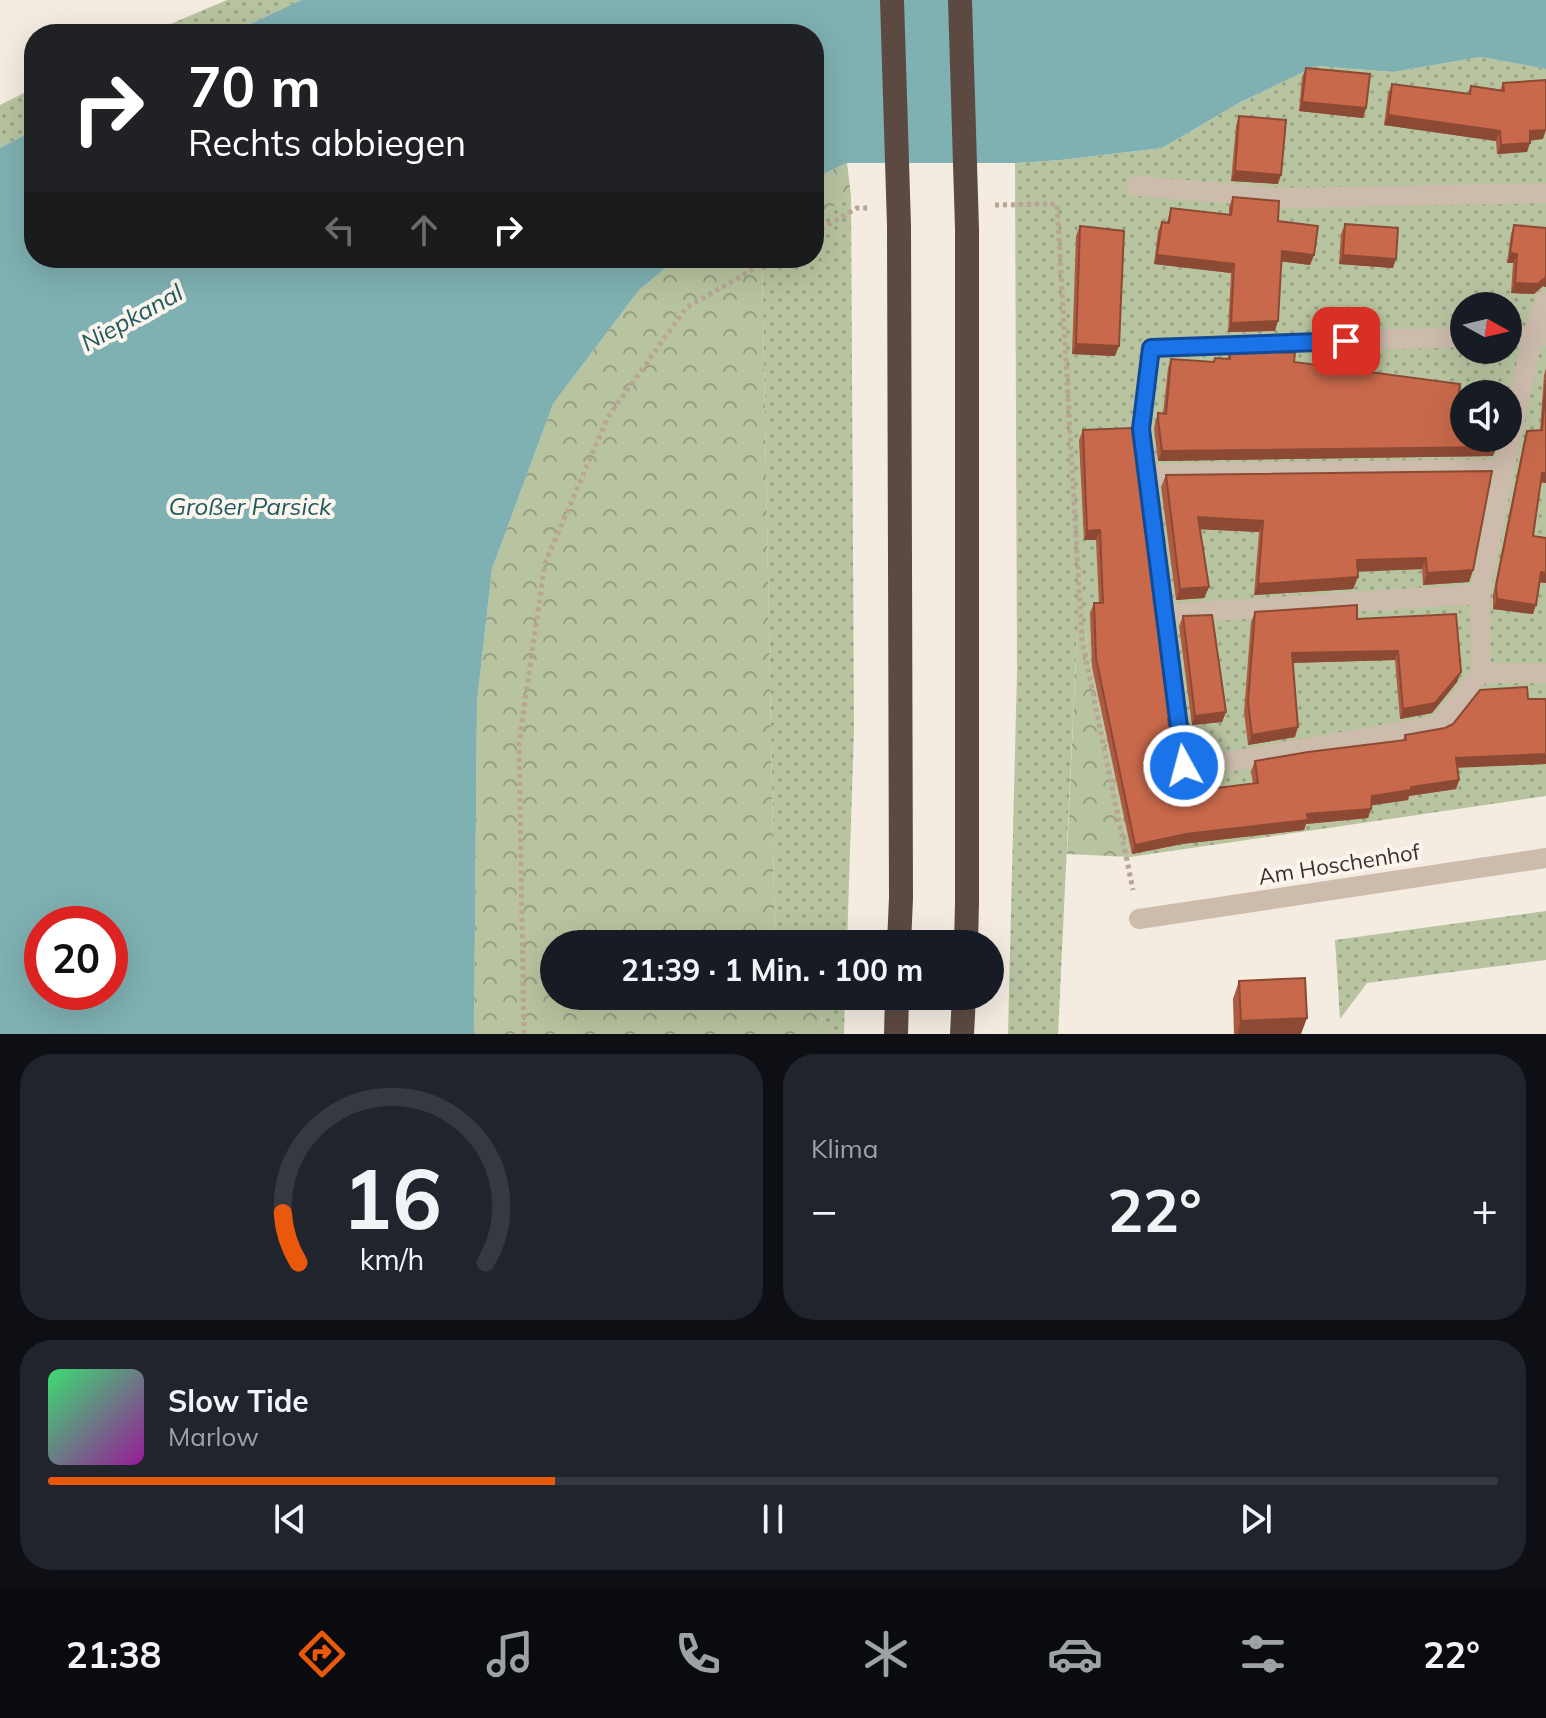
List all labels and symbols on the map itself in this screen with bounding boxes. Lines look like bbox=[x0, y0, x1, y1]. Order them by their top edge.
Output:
water label: Niepkanal bbox=[75, 277, 188, 357]
north arrow bbox=[1450, 292, 1522, 364]
pin bbox=[1312, 307, 1380, 375]
water label: Großer Parsick bbox=[169, 491, 332, 521]
position arrow bbox=[1142, 724, 1226, 808]
street label: Am Hoschenhof bbox=[1256, 837, 1422, 891]
speed limit sign: 20 bbox=[24, 906, 128, 1010]

